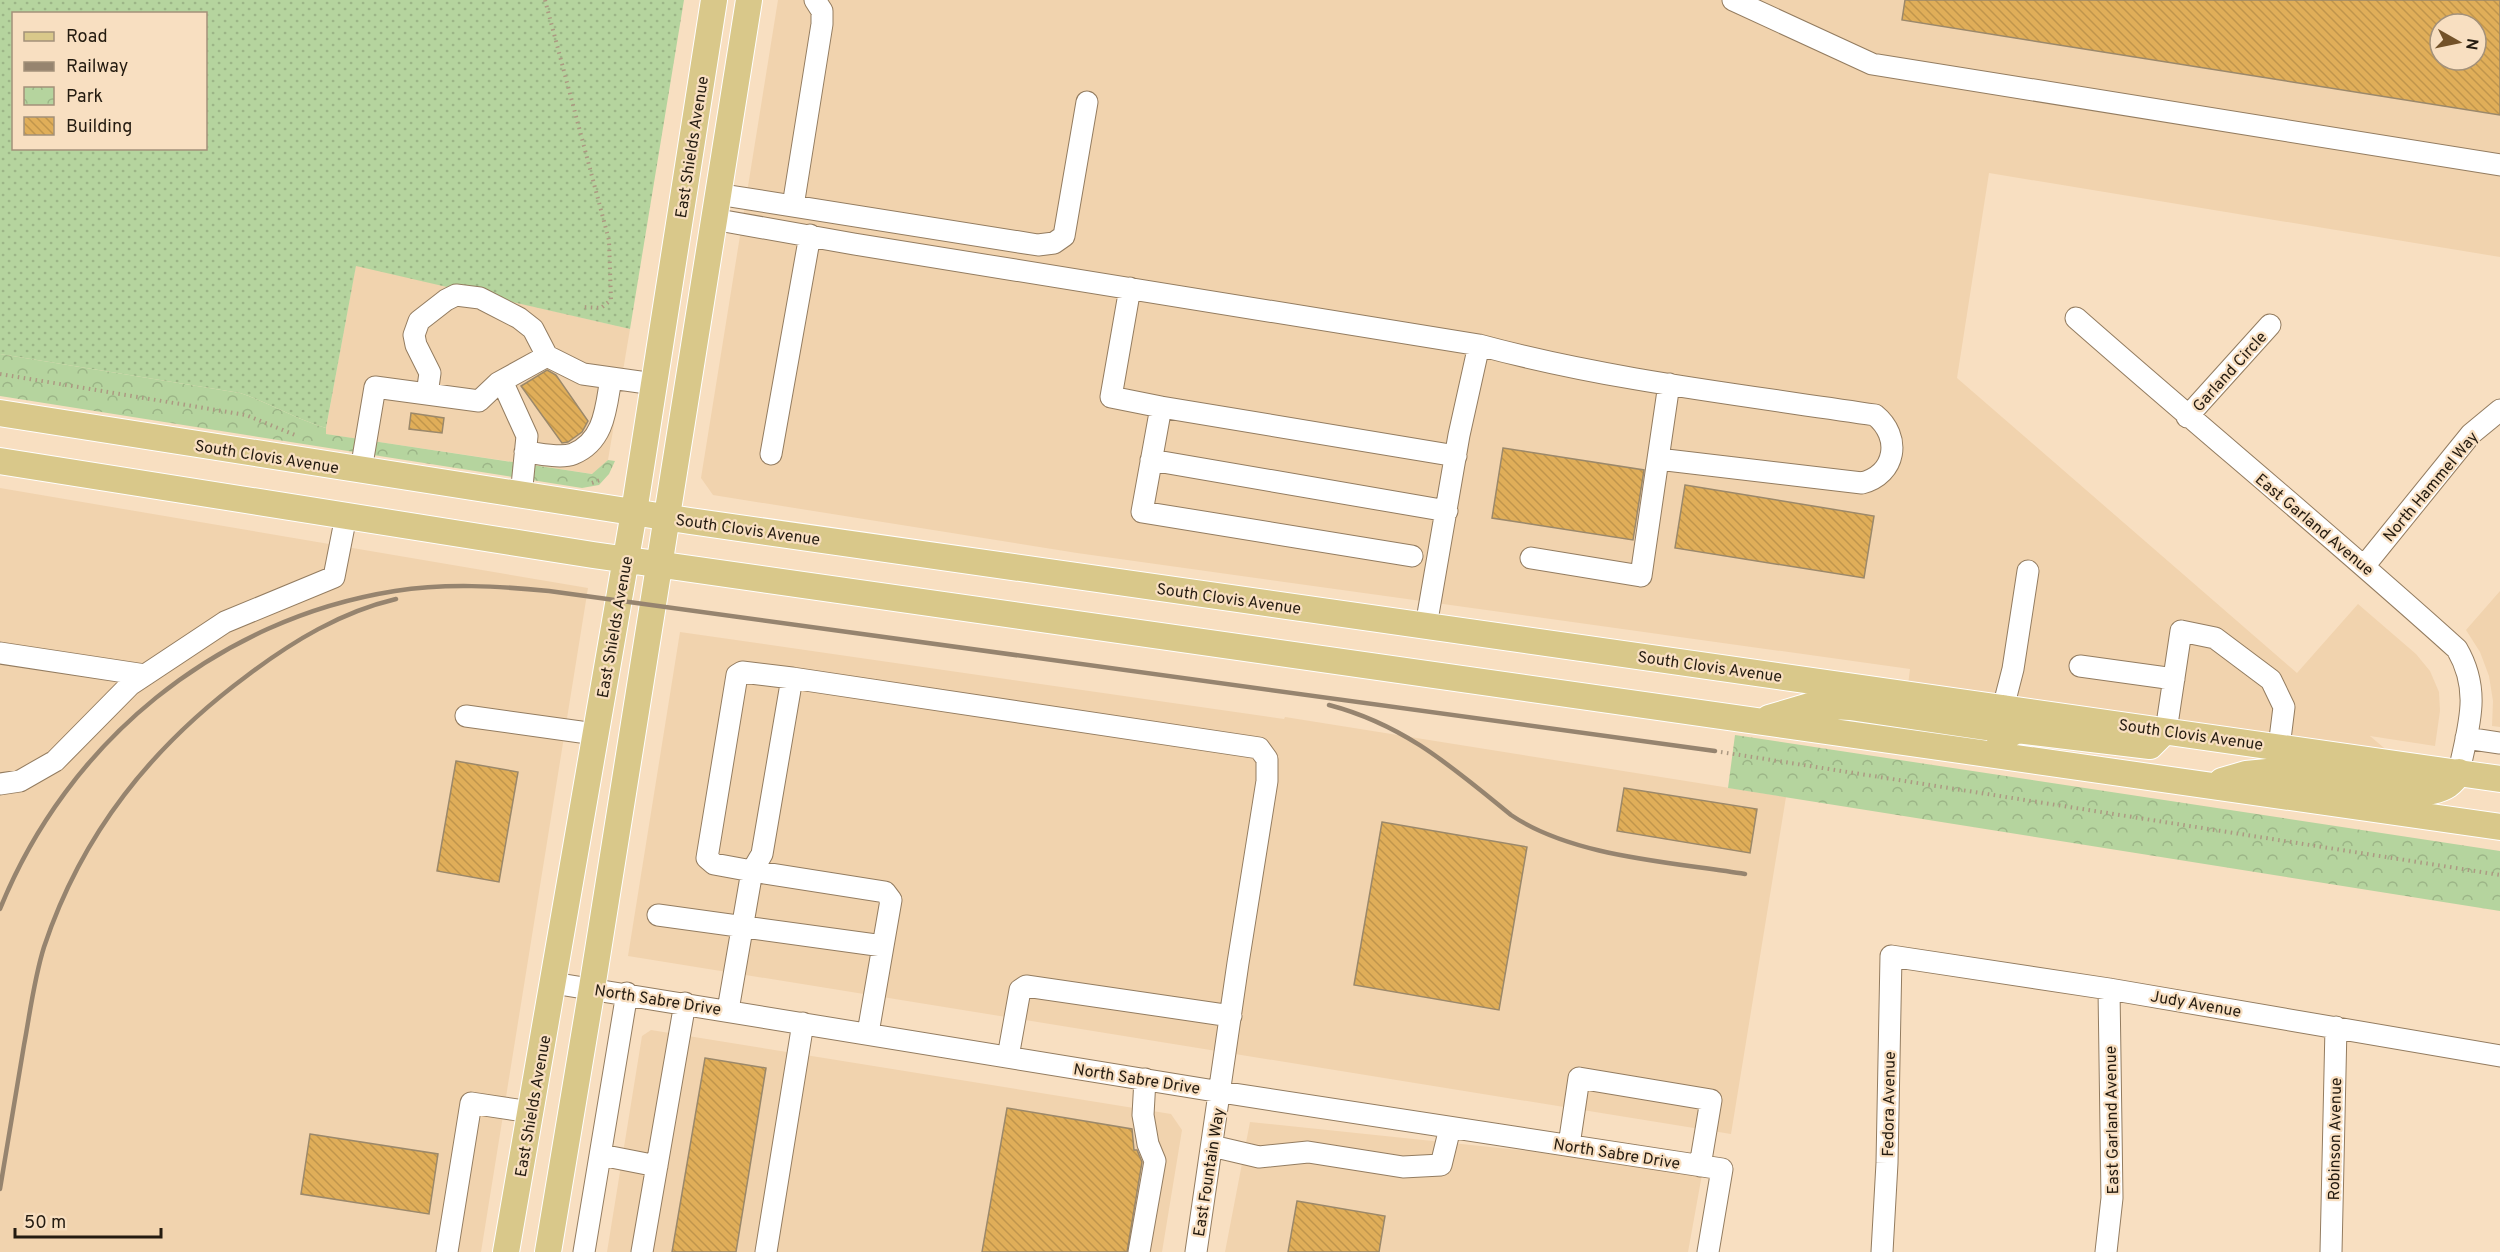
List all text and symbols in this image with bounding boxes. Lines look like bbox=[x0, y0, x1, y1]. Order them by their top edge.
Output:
legend bbox=[12, 12, 207, 150]
north arrow bbox=[2428, 12, 2488, 72]
text: Road bbox=[66, 26, 108, 49]
text: N bbox=[2460, 37, 2482, 51]
text: Railway bbox=[66, 56, 128, 79]
street label: East Shields Avenue bbox=[672, 75, 714, 220]
text: Park bbox=[66, 86, 103, 109]
text: Building bbox=[66, 116, 132, 139]
street label: Garland Circle bbox=[2189, 328, 2272, 417]
street label: North Hammel Way bbox=[2379, 428, 2484, 547]
street label: South Clovis Avenue bbox=[193, 437, 340, 479]
street label: East Garland Avenue bbox=[2250, 470, 2377, 581]
street label: South Clovis Avenue bbox=[674, 511, 821, 551]
street label: East Shields Avenue bbox=[594, 555, 638, 700]
street label: South Clovis Avenue bbox=[1155, 580, 1302, 620]
street label: South Clovis Avenue bbox=[1636, 648, 1783, 688]
street label: South Clovis Avenue bbox=[2117, 716, 2264, 756]
street label: North Sabre Drive bbox=[593, 981, 723, 1021]
street label: Judy Avenue bbox=[2149, 987, 2243, 1023]
street label: East Shields Avenue bbox=[512, 1034, 556, 1179]
street label: East Garland Avenue bbox=[2102, 1046, 2124, 1194]
street label: Fedora Avenue bbox=[1879, 1051, 1901, 1157]
street label: North Sabre Drive bbox=[1072, 1060, 1202, 1100]
street label: Robinson Avenue bbox=[2325, 1077, 2347, 1201]
street label: East Fountain Way bbox=[1190, 1106, 1230, 1238]
street label: North Sabre Drive bbox=[1552, 1135, 1682, 1175]
scale bar bbox=[15, 1201, 160, 1239]
text: 50 m bbox=[24, 1212, 66, 1235]

